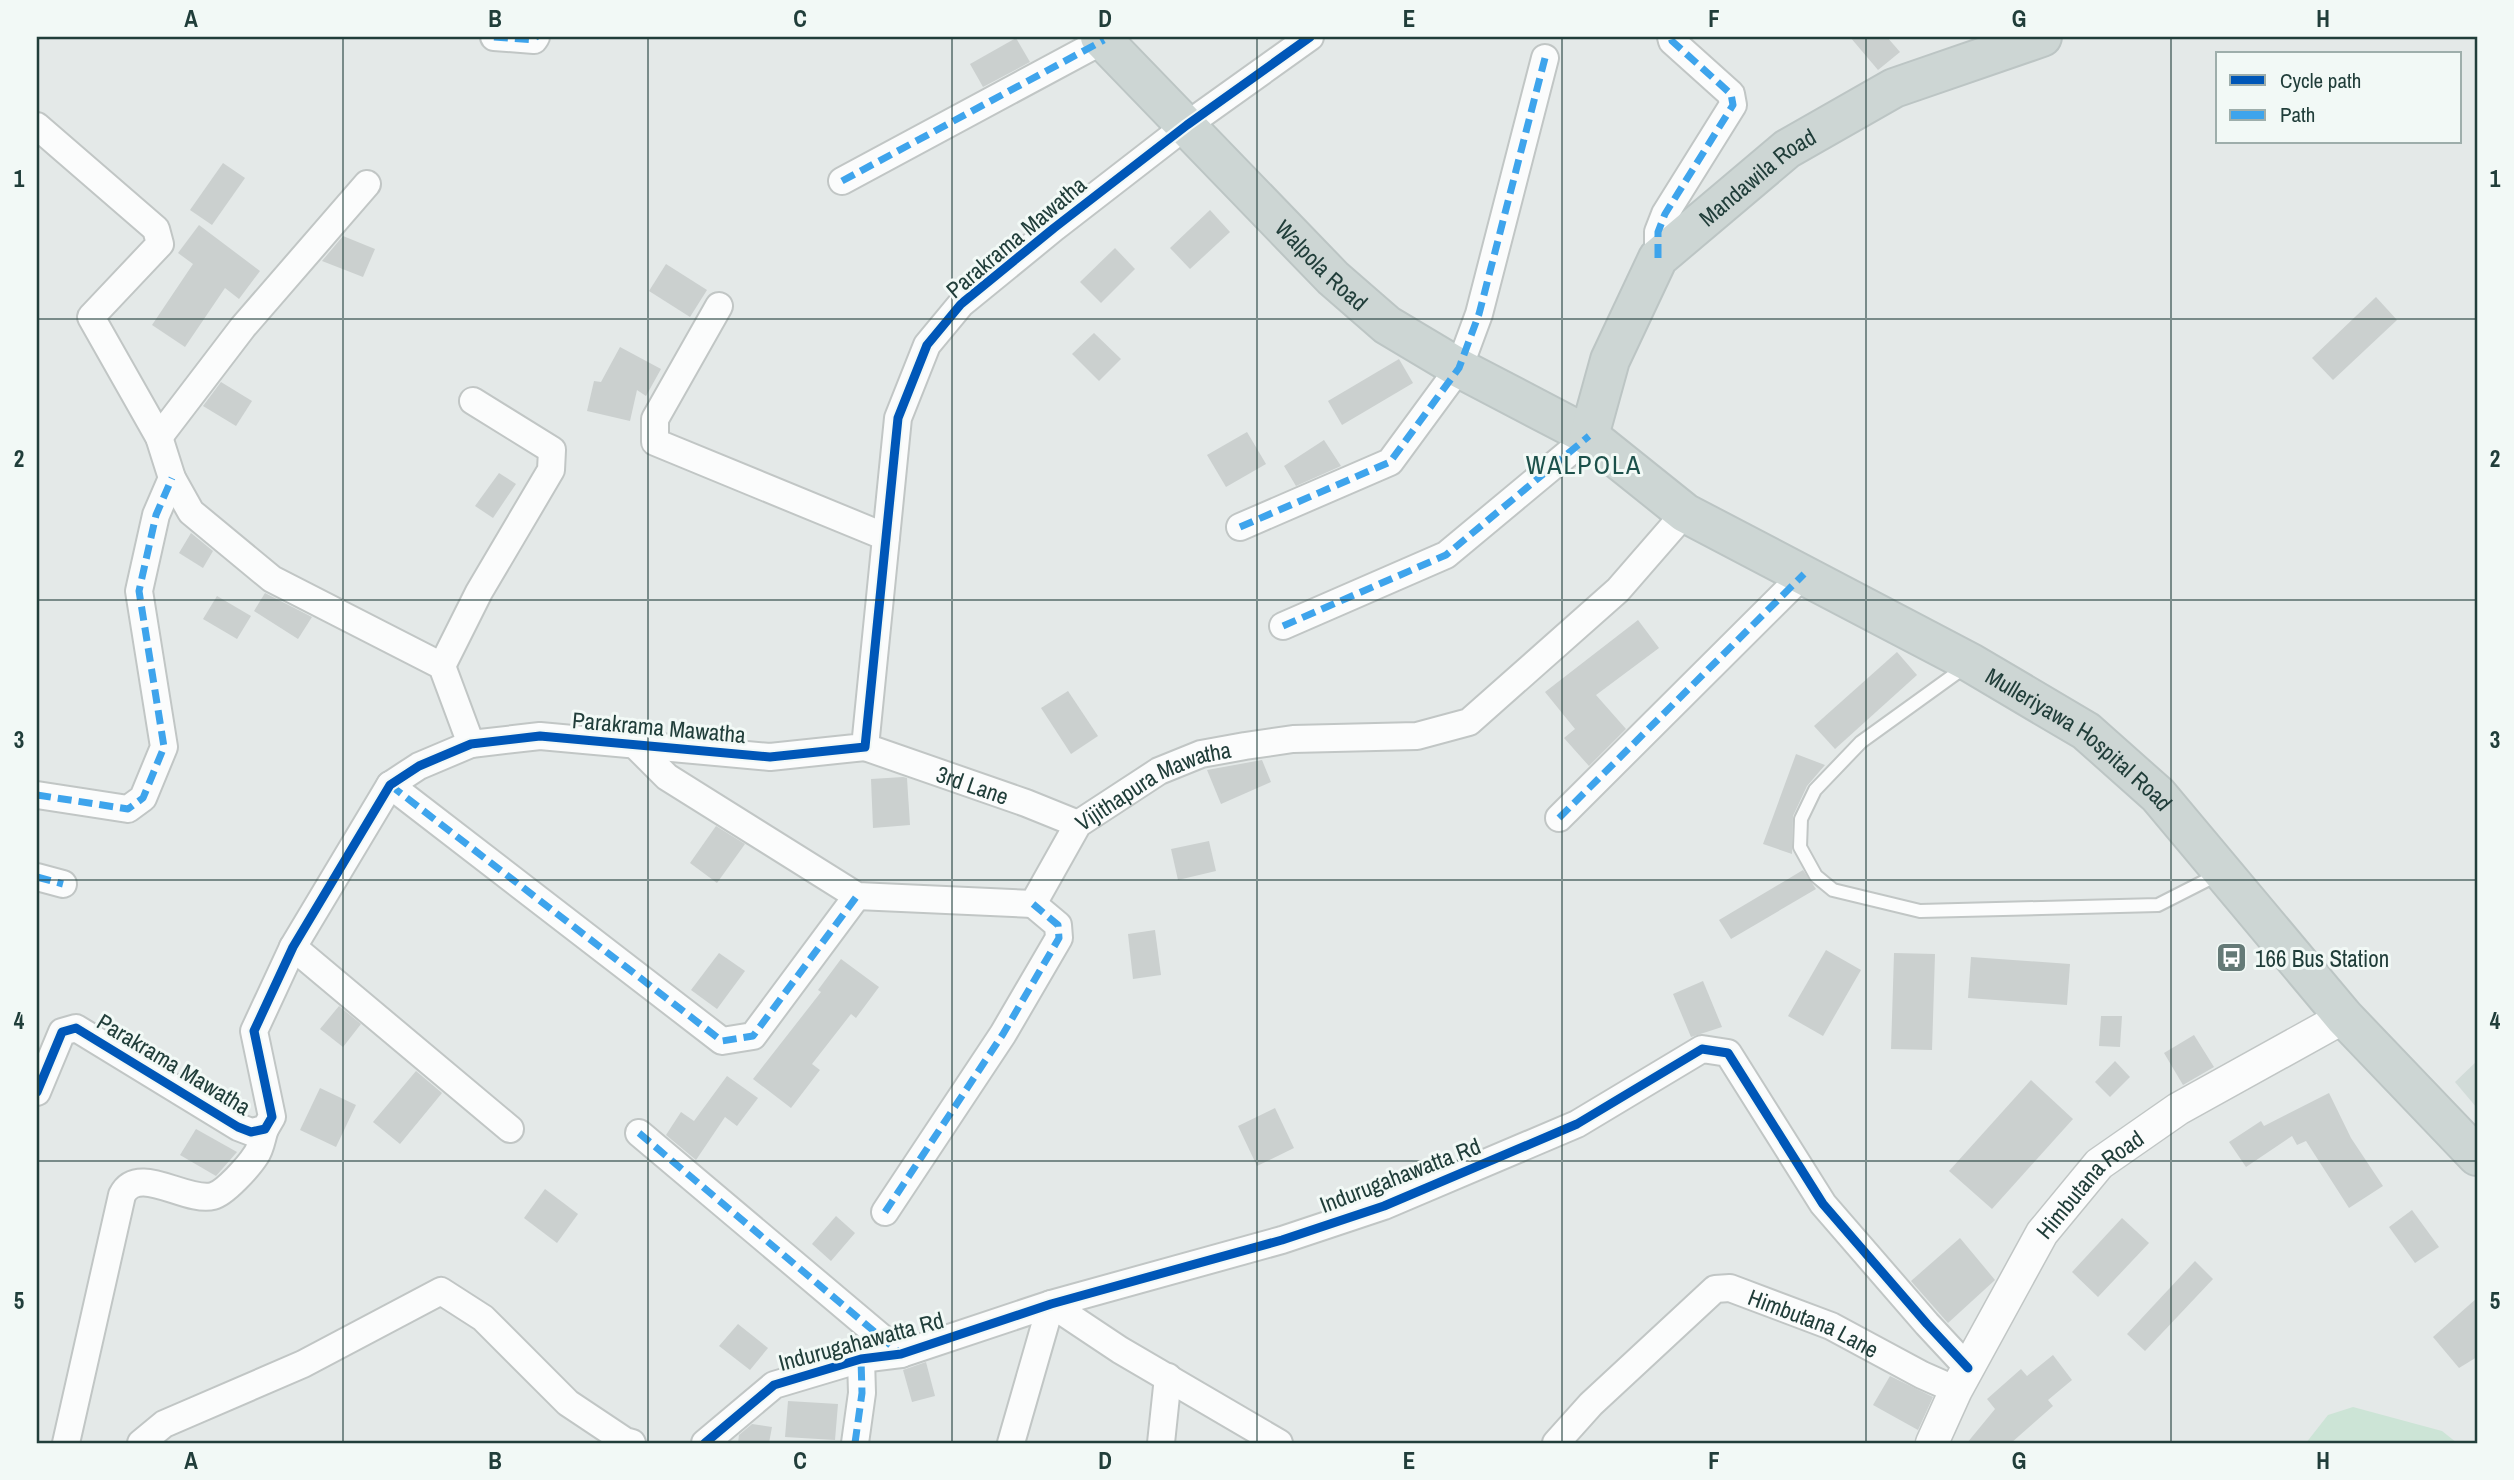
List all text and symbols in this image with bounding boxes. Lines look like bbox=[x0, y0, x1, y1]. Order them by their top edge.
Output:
text: A bbox=[184, 3, 198, 34]
text: B bbox=[488, 3, 502, 34]
text: C bbox=[793, 3, 807, 34]
text: D bbox=[1098, 3, 1112, 34]
text: E bbox=[1403, 3, 1415, 34]
text: F bbox=[1708, 3, 1720, 34]
text: G bbox=[2012, 3, 2026, 34]
text: H bbox=[2316, 3, 2330, 34]
legend bbox=[2216, 52, 2462, 144]
text: Cycle path bbox=[2280, 66, 2361, 95]
text: Path bbox=[2280, 100, 2315, 129]
street label: Mandawila Road bbox=[1692, 120, 1821, 233]
text: 1 bbox=[14, 163, 25, 194]
text: 1 bbox=[2490, 163, 2501, 194]
street label: Parakrama Mawatha bbox=[939, 169, 1093, 305]
street label: Walpola Road bbox=[1269, 212, 1375, 317]
text: 2 bbox=[14, 443, 24, 474]
text: 2 bbox=[2490, 443, 2500, 474]
district label: WALPOLA bbox=[1526, 447, 1642, 482]
street label: Mulleriyawa Hospital Road bbox=[1980, 660, 2180, 817]
street label: Parakrama Mawatha bbox=[571, 704, 748, 750]
text: 3 bbox=[14, 724, 24, 755]
text: 3 bbox=[2490, 724, 2500, 755]
street label: Vijithapura Mawatha bbox=[1069, 733, 1234, 837]
street label: 3rd Lane bbox=[932, 758, 1013, 811]
bus stop icon: 166 Bus Station bbox=[2215, 941, 2249, 975]
place label: 166 Bus Station bbox=[2255, 943, 2389, 974]
text: 4 bbox=[14, 1005, 25, 1036]
text: 4 bbox=[2490, 1005, 2501, 1036]
street label: Parakrama Mawatha bbox=[91, 1006, 257, 1122]
street label: Himbutana Road bbox=[2028, 1122, 2149, 1245]
street label: Indurugahawatta Rd bbox=[1315, 1130, 1485, 1220]
street label: Himbutana Lane bbox=[1744, 1281, 1884, 1364]
text: 5 bbox=[14, 1285, 24, 1316]
text: 5 bbox=[2490, 1285, 2500, 1316]
street label: Indurugahawatta Rd bbox=[775, 1304, 947, 1378]
text: A bbox=[184, 1445, 198, 1476]
text: B bbox=[488, 1445, 502, 1476]
text: C bbox=[793, 1445, 807, 1476]
text: D bbox=[1098, 1445, 1112, 1476]
text: E bbox=[1403, 1445, 1415, 1476]
text: F bbox=[1708, 1445, 1720, 1476]
text: G bbox=[2012, 1445, 2026, 1476]
text: H bbox=[2316, 1445, 2330, 1476]

